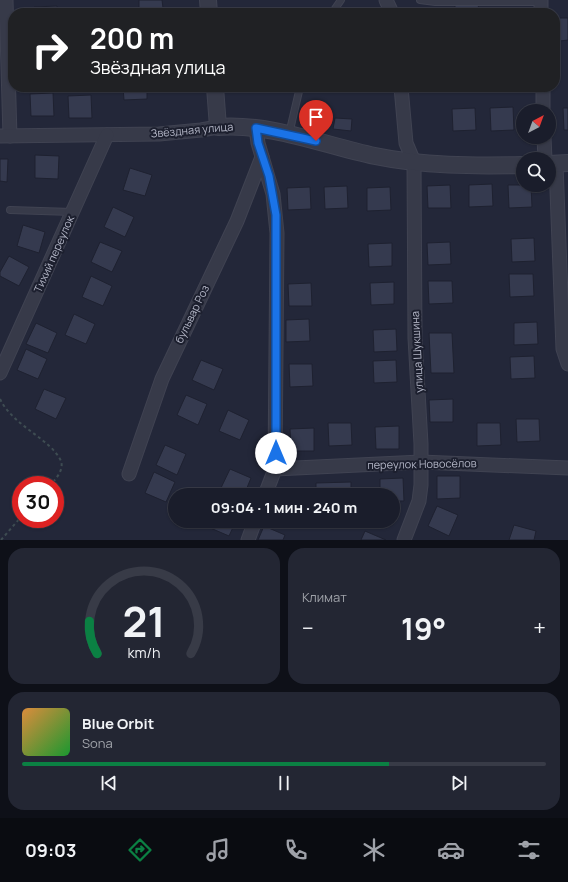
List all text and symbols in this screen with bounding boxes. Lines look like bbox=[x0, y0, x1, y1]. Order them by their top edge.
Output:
text: 200 m bbox=[90, 19, 174, 57]
icon: right bbox=[24, 24, 76, 76]
text: Звёздная улица bbox=[90, 55, 225, 79]
pin bbox=[299, 100, 333, 141]
north arrow bbox=[516, 104, 556, 144]
map controls bbox=[516, 104, 556, 192]
icon: arrive bbox=[305, 106, 327, 128]
street label: Звёздная улица bbox=[150, 118, 234, 141]
button: search bbox=[516, 152, 556, 192]
street label: Тихий переулок bbox=[30, 212, 77, 295]
street label: бульвар Роз bbox=[171, 282, 212, 345]
street label: улица Шукшина bbox=[407, 311, 426, 393]
position arrow bbox=[255, 432, 297, 474]
street label: переулок Новосёлов bbox=[367, 455, 477, 472]
speed limit sign: 30 bbox=[12, 476, 64, 528]
text: 09:04 · 1 мин · 240 m bbox=[211, 497, 357, 518]
text: Климат bbox=[302, 588, 347, 606]
text: 21 bbox=[123, 593, 166, 649]
text: 19° bbox=[401, 608, 446, 649]
text: − bbox=[302, 613, 314, 643]
text: + bbox=[533, 613, 546, 643]
text: km/h bbox=[127, 643, 161, 662]
text: Blue Orbit bbox=[82, 713, 154, 734]
text: Sona bbox=[82, 734, 113, 752]
icon: previous bbox=[98, 772, 120, 794]
icon: pause bbox=[273, 772, 295, 794]
icon: next bbox=[448, 772, 470, 794]
icon: directions bbox=[126, 836, 154, 864]
icon: music bbox=[204, 836, 232, 864]
icon: phone bbox=[282, 836, 310, 864]
icon: climate bbox=[360, 836, 388, 864]
icon: car bbox=[437, 836, 465, 864]
icon: filters bbox=[515, 836, 543, 864]
text: 09:03 bbox=[25, 838, 76, 862]

